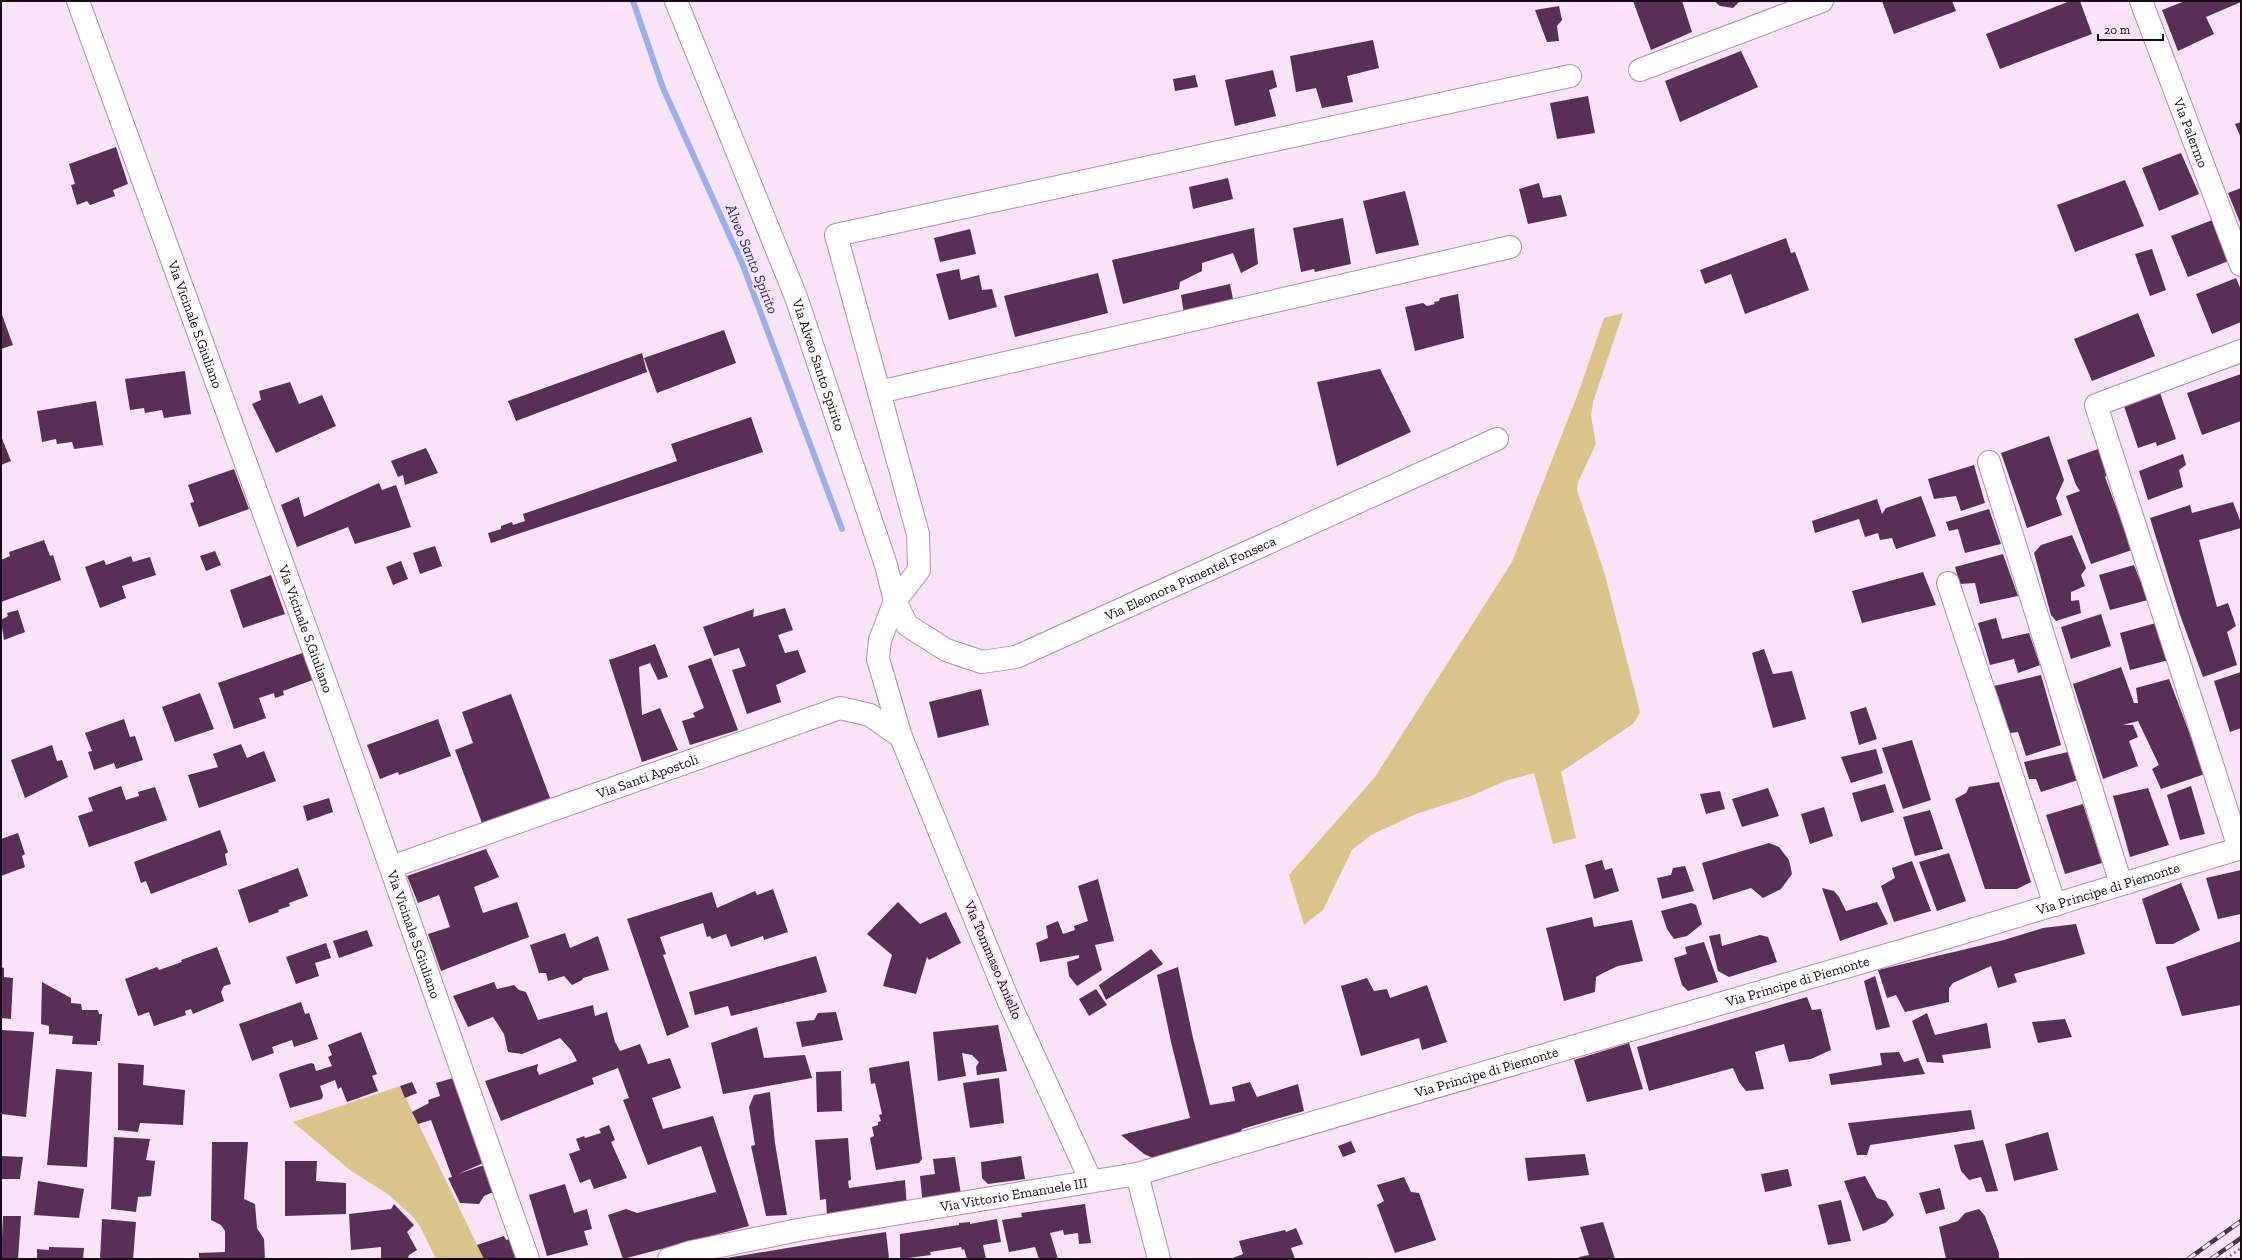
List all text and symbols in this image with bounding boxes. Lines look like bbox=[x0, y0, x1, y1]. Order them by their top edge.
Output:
scale bar bbox=[2098, 16, 2163, 42]
text: 20 m bbox=[2104, 23, 2131, 37]
street label: Via Palermo bbox=[2170, 95, 2212, 170]
water label: Alveo Santo Spirito bbox=[721, 201, 782, 316]
street label: Via Vicinale S.Giuliano bbox=[164, 257, 226, 391]
street label: Via Alveo Santo Spirito bbox=[788, 296, 849, 433]
street label: Via Eleonora Pimentel Fonseca bbox=[1101, 532, 1279, 624]
street label: Via Vicinale S.Giuliano bbox=[275, 562, 337, 695]
street label: Via Santi Apostoli bbox=[593, 750, 701, 802]
street label: Via Principe di Piemonte bbox=[2033, 859, 2182, 919]
street label: Via Vicinale S.Giuliano bbox=[383, 867, 444, 1001]
street label: Via Tommaso Aniello bbox=[960, 897, 1026, 1022]
street label: Via Principe di Piemonte bbox=[1723, 952, 1872, 1010]
street label: Via Principe di Piemonte bbox=[1412, 1043, 1561, 1101]
street label: Via Vittorio Emanuele III bbox=[938, 1174, 1089, 1215]

